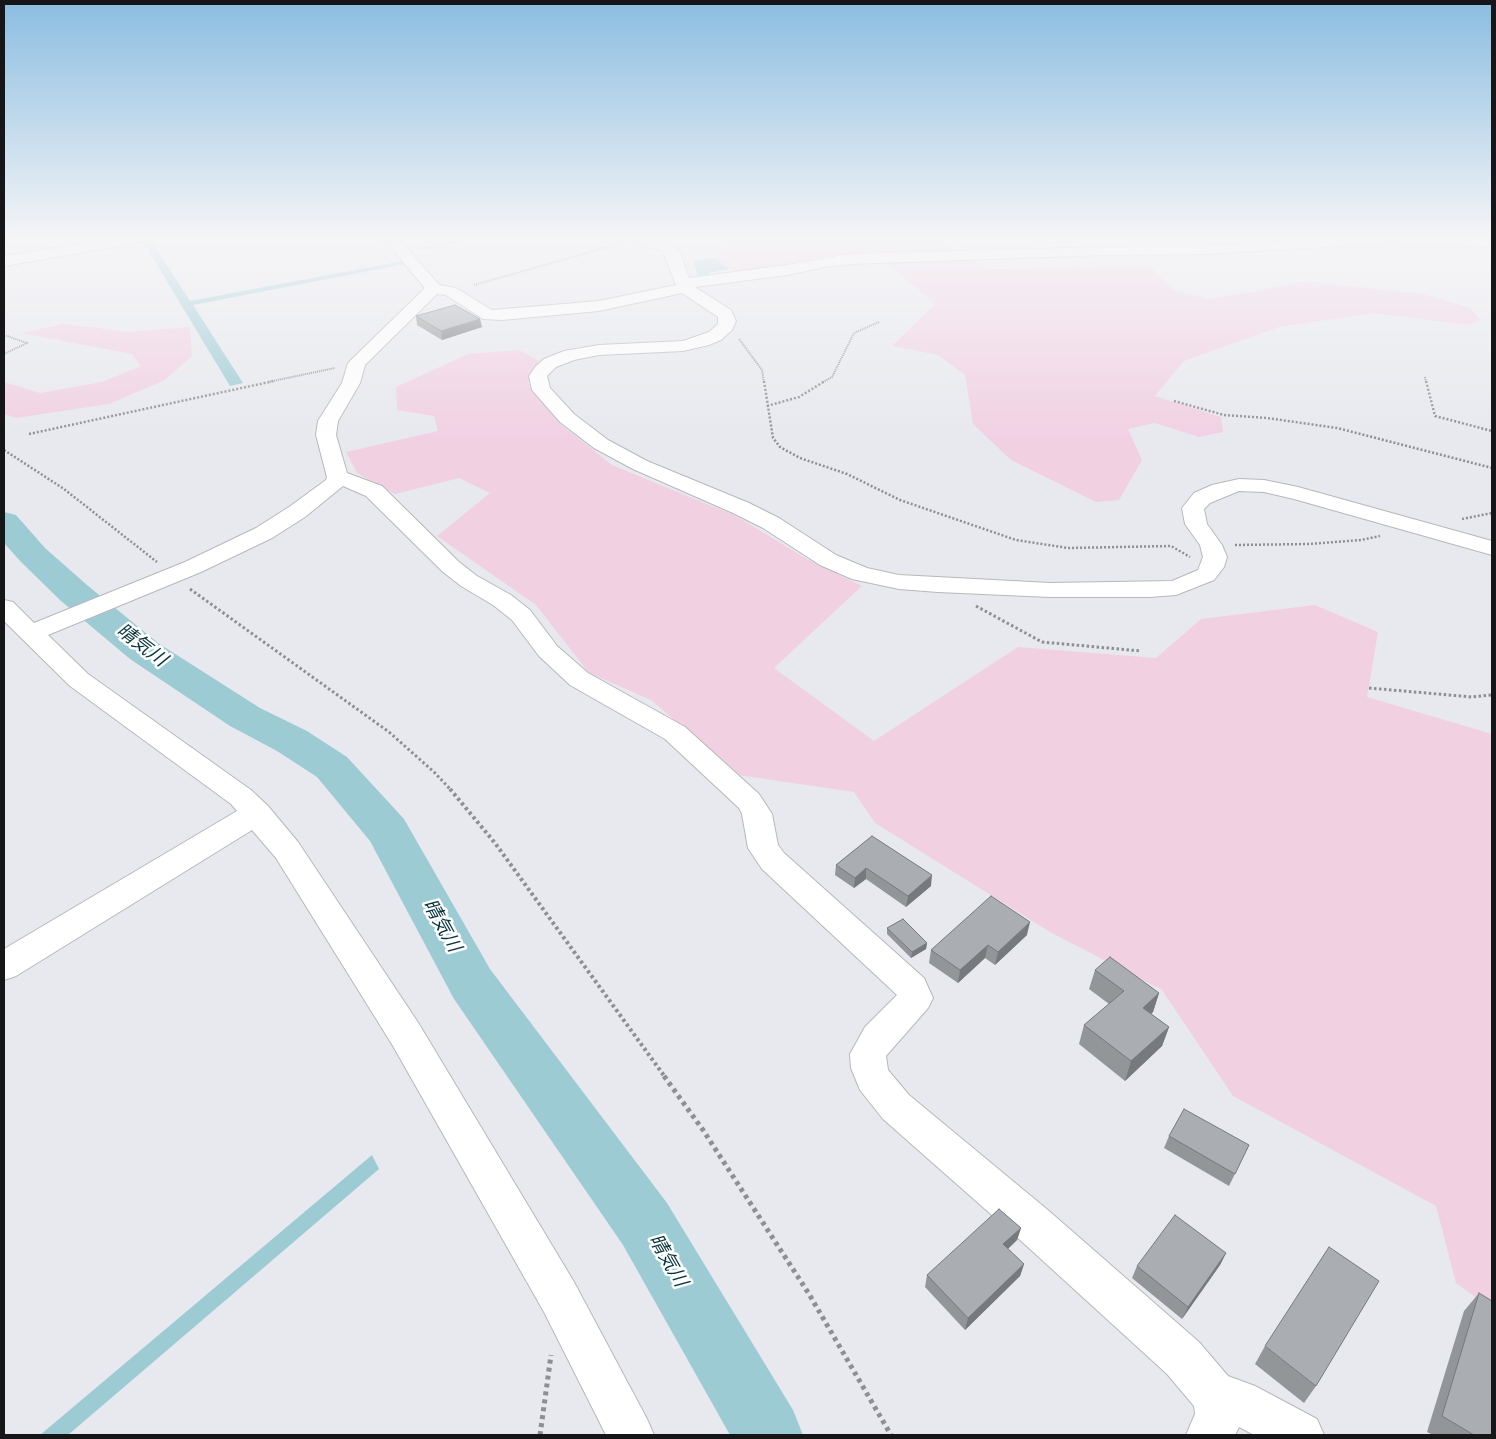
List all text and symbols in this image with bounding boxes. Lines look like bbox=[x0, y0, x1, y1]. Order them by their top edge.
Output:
water label: 晴気川 bbox=[111, 620, 171, 672]
water label: 晴気川 bbox=[417, 896, 465, 956]
water label: 晴気川 bbox=[643, 1231, 691, 1291]

